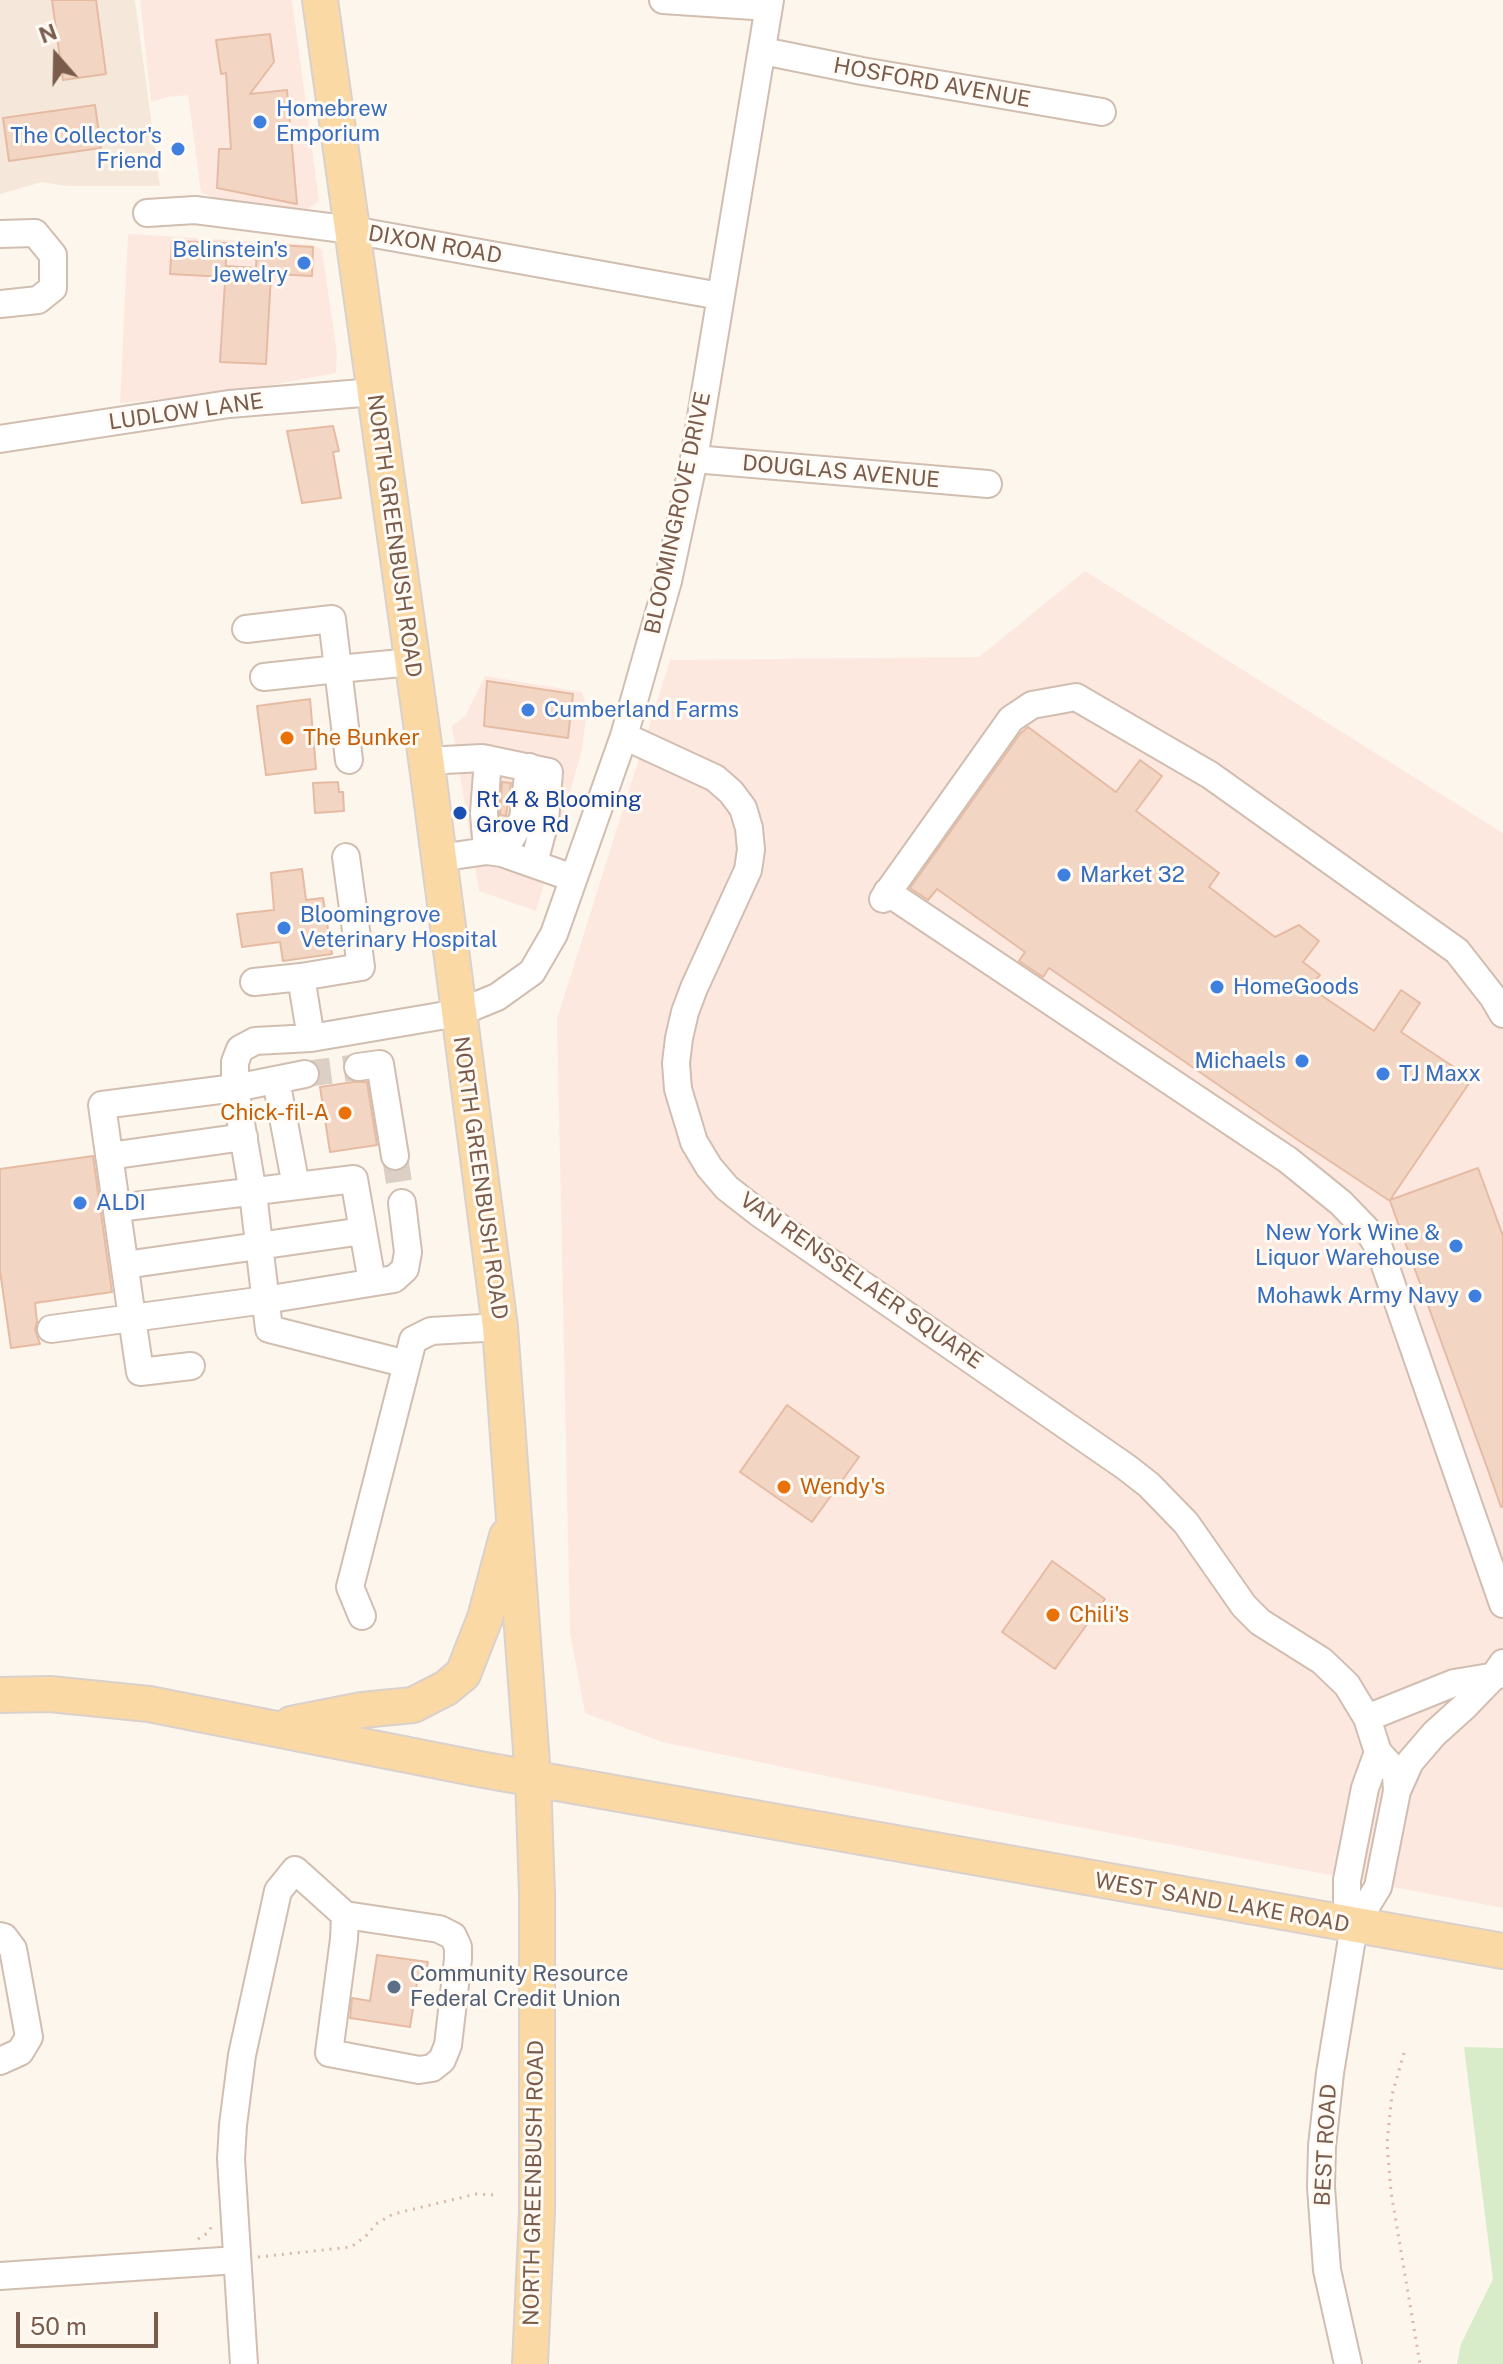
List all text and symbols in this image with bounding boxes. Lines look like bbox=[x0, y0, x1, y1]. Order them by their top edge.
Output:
north arrow bbox=[16, 16, 96, 96]
text: N bbox=[35, 18, 60, 49]
street label: HOSFORD AVENUE bbox=[831, 53, 1033, 113]
place label: Homebrew Emporium bbox=[276, 96, 388, 148]
marker: Homebrew Emporium bbox=[251, 113, 269, 131]
place label: The Collector's Friend bbox=[10, 123, 162, 174]
marker: The Collector's Friend bbox=[169, 140, 187, 158]
street label: DIXON ROAD bbox=[366, 220, 504, 270]
place label: Belinstein's Jewelry bbox=[172, 237, 288, 288]
marker: Belinstein's Jewelry bbox=[295, 254, 313, 272]
street label: LUDLOW LANE bbox=[107, 388, 265, 436]
street label: BLOOMINGROVE DRIVE bbox=[639, 390, 717, 636]
street label: NORTH GREENBUSH ROAD bbox=[361, 393, 427, 679]
street label: DOUGLAS AVENUE bbox=[741, 450, 941, 494]
place label: Cumberland Farms bbox=[544, 697, 739, 723]
marker: Cumberland Farms bbox=[519, 701, 537, 719]
place label: The Bunker bbox=[303, 725, 420, 751]
marker: The Bunker bbox=[278, 729, 296, 747]
place label: Rt 4 & Blooming Grove Rd bbox=[476, 787, 642, 838]
marker: Rt 4 & Blooming Grove Rd bbox=[451, 804, 469, 822]
place label: Market 32 bbox=[1080, 862, 1185, 888]
marker: Market 32 bbox=[1055, 866, 1073, 884]
place label: Bloomingrove Veterinary Hospital bbox=[300, 902, 498, 954]
marker: Bloomingrove Veterinary Hospital bbox=[275, 919, 293, 937]
place label: HomeGoods bbox=[1233, 974, 1359, 1000]
marker: HomeGoods bbox=[1208, 978, 1226, 996]
street label: NORTH GREENBUSH ROAD bbox=[447, 1035, 513, 1321]
place label: Michaels bbox=[1195, 1048, 1286, 1074]
marker: Michaels bbox=[1293, 1052, 1311, 1070]
place label: TJ Maxx bbox=[1399, 1061, 1481, 1087]
marker: TJ Maxx bbox=[1374, 1065, 1392, 1083]
place label: Chick-fil-A bbox=[220, 1100, 329, 1126]
marker: Chick-fil-A bbox=[336, 1104, 354, 1122]
street label: VAN RENSSELAER SQUARE bbox=[734, 1187, 988, 1375]
place label: ALDI bbox=[96, 1190, 146, 1216]
marker: ALDI bbox=[71, 1194, 89, 1212]
place label: New York Wine & Liquor Warehouse bbox=[1255, 1220, 1440, 1272]
marker: New York Wine & Liquor Warehouse bbox=[1447, 1237, 1465, 1255]
place label: Mohawk Army Navy bbox=[1257, 1283, 1459, 1309]
marker: Mohawk Army Navy bbox=[1466, 1287, 1484, 1305]
place label: Wendy's bbox=[800, 1474, 885, 1500]
marker: Wendy's bbox=[775, 1478, 793, 1496]
place label: Chili's bbox=[1069, 1602, 1129, 1628]
marker: Chili's bbox=[1044, 1606, 1062, 1624]
street label: WEST SAND LAKE ROAD bbox=[1093, 1868, 1351, 1938]
place label: Community Resource Federal Credit Union bbox=[410, 1961, 628, 2012]
marker: Community Resource Federal Credit Union bbox=[385, 1978, 403, 1996]
street label: NORTH GREENBUSH ROAD bbox=[518, 2040, 550, 2326]
street label: BEST ROAD bbox=[1310, 2083, 1342, 2207]
scale bar bbox=[20, 2296, 162, 2346]
text: 50 m bbox=[30, 2312, 87, 2340]

